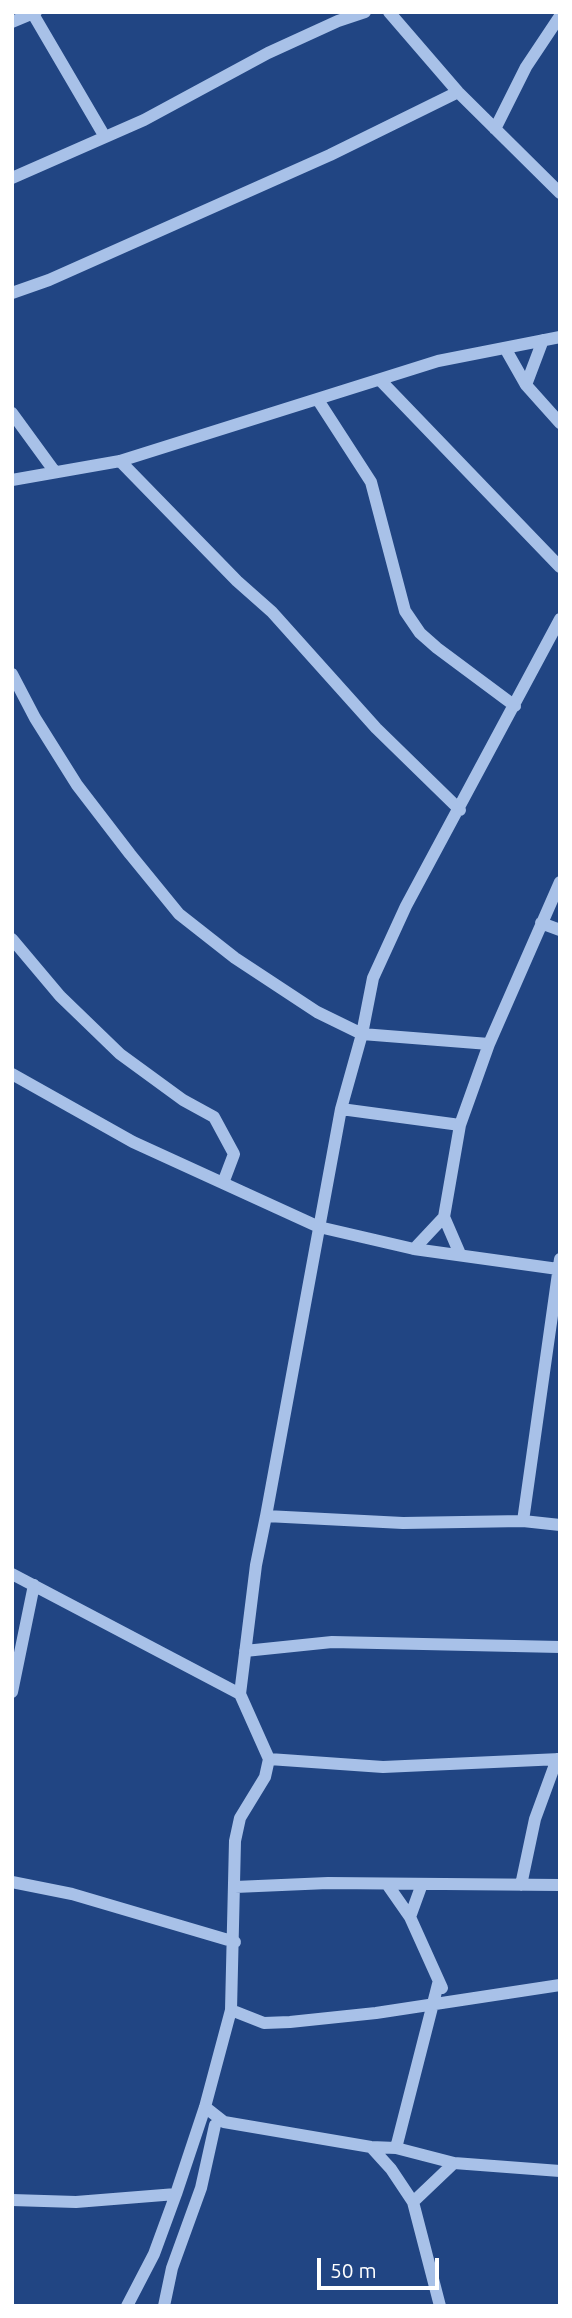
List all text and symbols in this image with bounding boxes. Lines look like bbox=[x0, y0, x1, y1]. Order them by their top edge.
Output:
scale bar bbox=[320, 2244, 442, 2288]
text: 50 m bbox=[330, 2258, 377, 2282]

